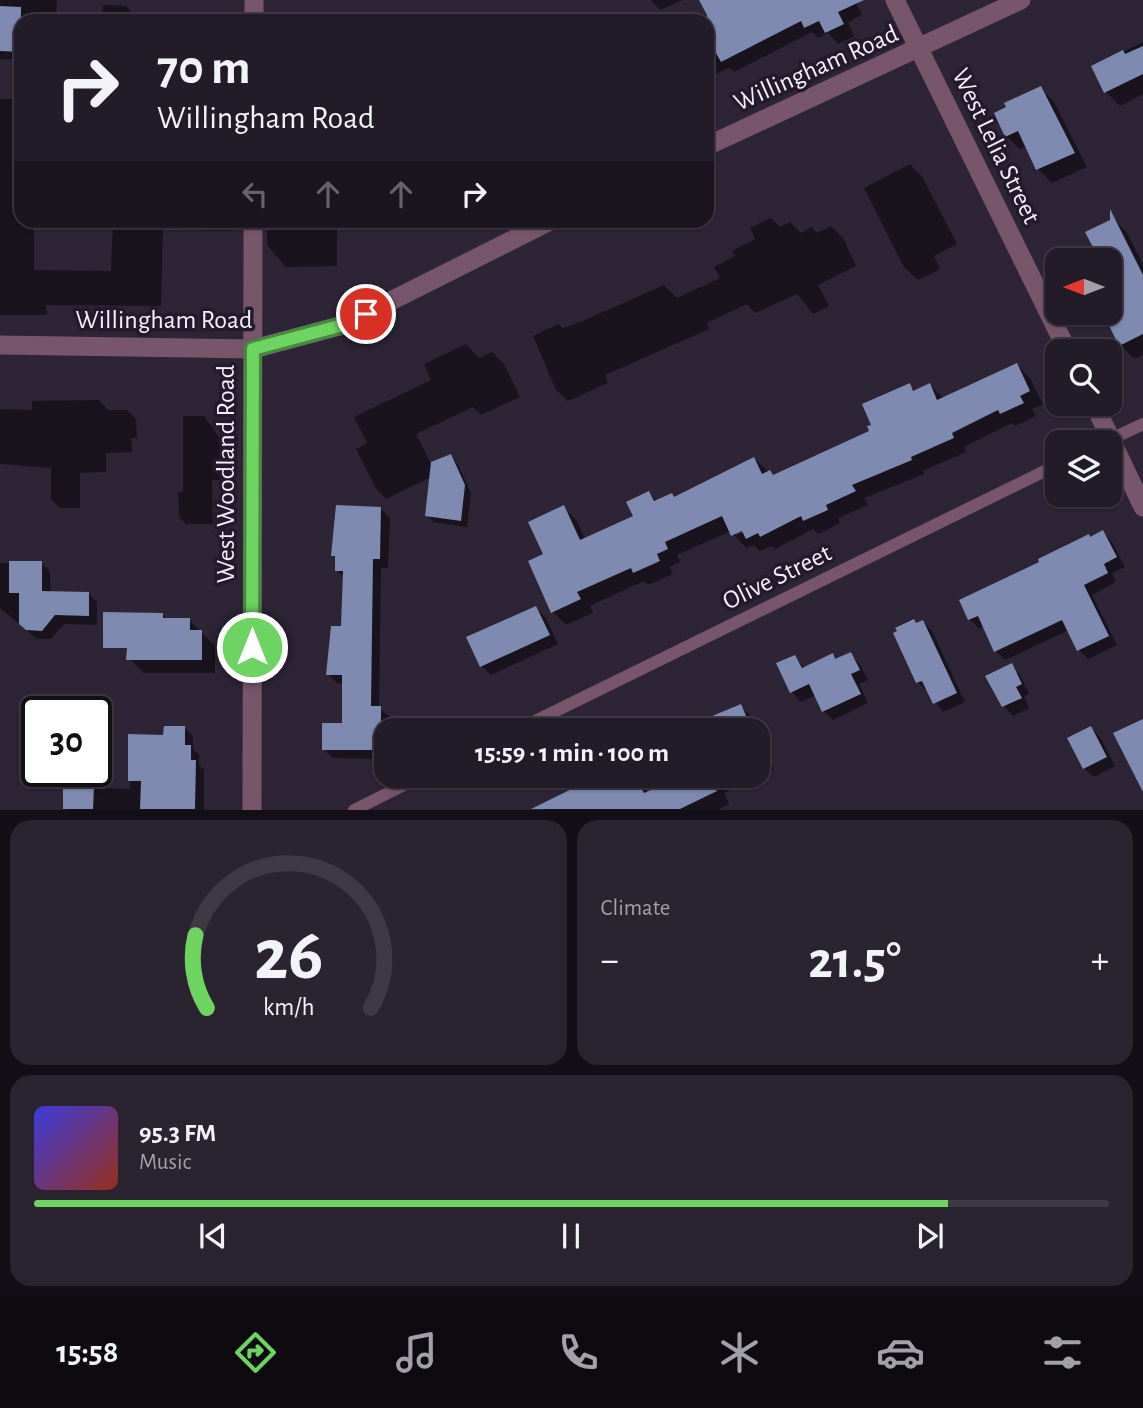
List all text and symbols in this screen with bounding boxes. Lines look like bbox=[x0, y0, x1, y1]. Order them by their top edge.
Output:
street label: Willingham Road bbox=[730, 20, 902, 116]
icon: right bbox=[42, 42, 133, 133]
text: 70 m bbox=[157, 44, 251, 93]
street label: West Lelia Street bbox=[947, 64, 1045, 228]
text: Willingham Road bbox=[157, 102, 375, 134]
icon: left bbox=[236, 175, 274, 213]
icon: ahead bbox=[309, 175, 347, 213]
icon: ahead bbox=[382, 175, 420, 213]
icon: right bbox=[455, 175, 493, 213]
north arrow bbox=[1045, 248, 1122, 326]
map controls bbox=[1045, 248, 1122, 507]
pin bbox=[336, 284, 396, 344]
icon: arrive bbox=[347, 295, 385, 333]
street label: Willingham Road bbox=[76, 307, 252, 333]
button: search bbox=[1045, 339, 1122, 416]
street label: West Woodland Road bbox=[213, 365, 239, 583]
button: layers bbox=[1045, 430, 1122, 507]
street label: Olive Street bbox=[719, 540, 835, 614]
position arrow bbox=[215, 610, 289, 684]
speed limit sign: 30 bbox=[21, 696, 112, 787]
text: 15:59 · 1 min · 100 m bbox=[475, 740, 669, 766]
text: Climate bbox=[601, 897, 670, 920]
text: 26 bbox=[254, 921, 323, 994]
text: 21.5° bbox=[808, 935, 901, 987]
text: − bbox=[601, 942, 619, 980]
text: + bbox=[1091, 942, 1109, 980]
text: km/h bbox=[262, 995, 314, 1020]
text: 95.3 FM bbox=[139, 1120, 216, 1146]
text: Music bbox=[139, 1151, 191, 1174]
icon: previous bbox=[194, 1217, 232, 1255]
icon: pause bbox=[552, 1217, 590, 1255]
icon: next bbox=[911, 1217, 949, 1255]
icon: directions bbox=[231, 1328, 280, 1377]
icon: music bbox=[392, 1328, 441, 1377]
icon: phone bbox=[554, 1328, 603, 1377]
icon: climate bbox=[715, 1328, 764, 1377]
icon: car bbox=[876, 1328, 925, 1377]
icon: filters bbox=[1038, 1328, 1087, 1377]
text: 15:58 bbox=[56, 1336, 118, 1368]

